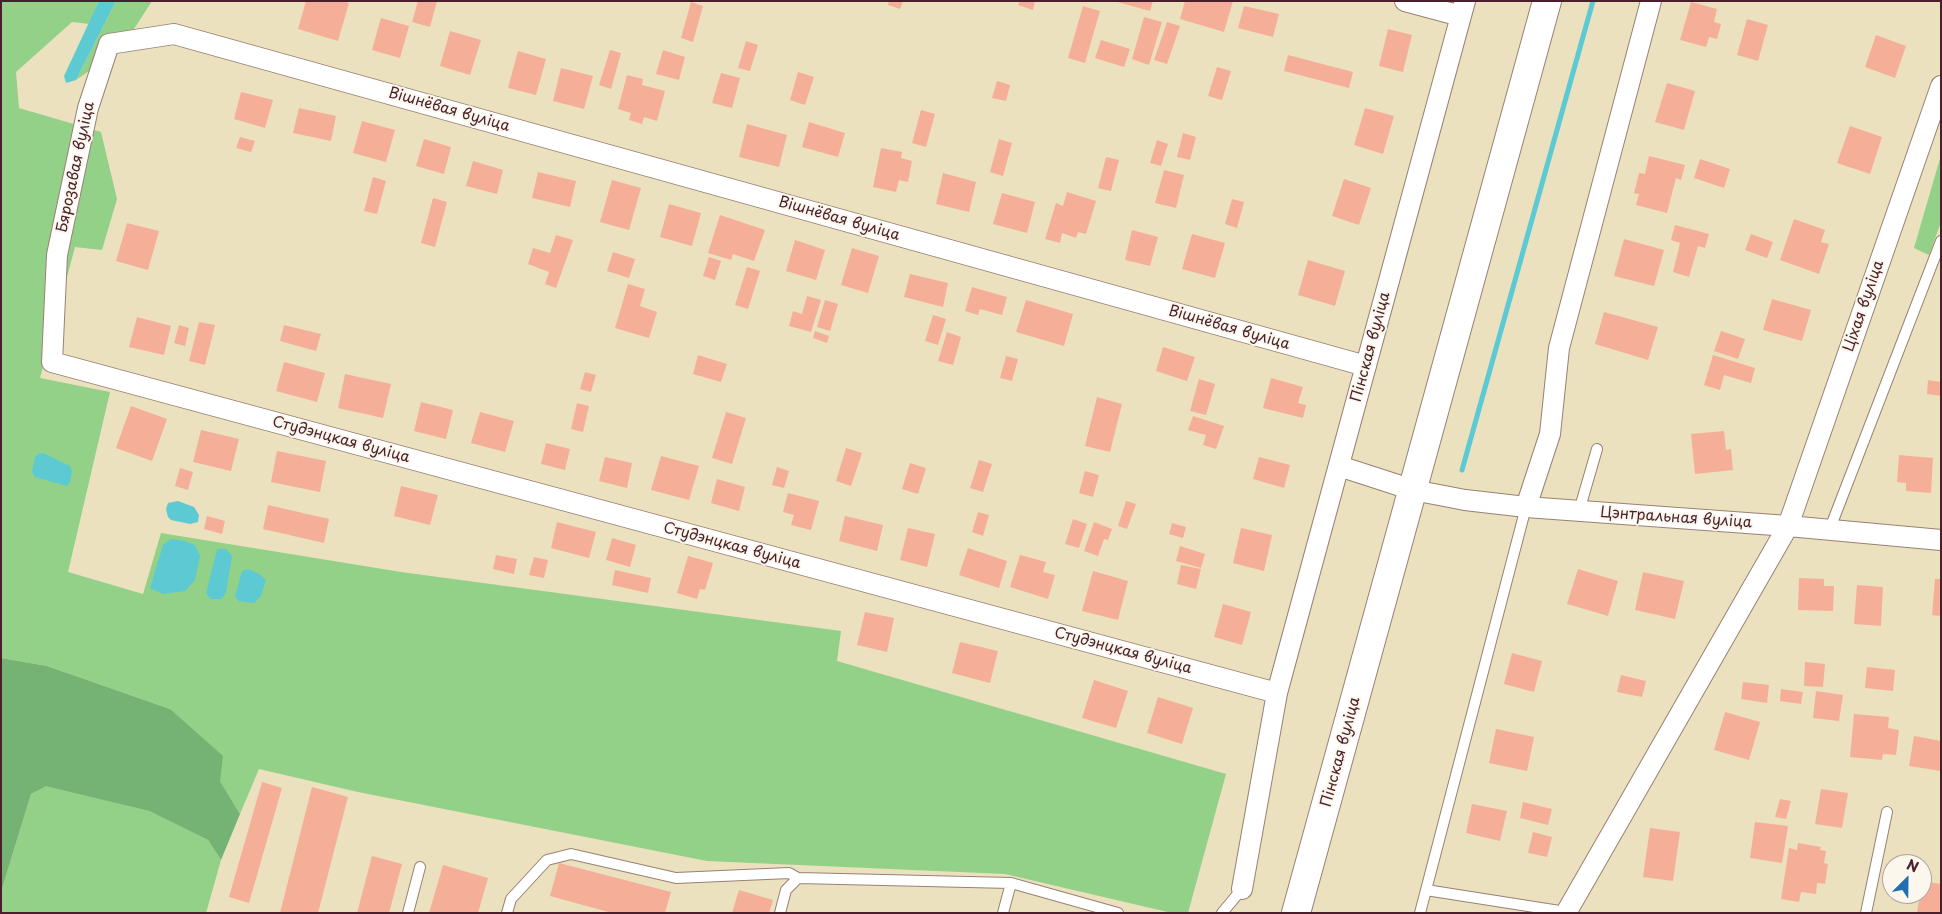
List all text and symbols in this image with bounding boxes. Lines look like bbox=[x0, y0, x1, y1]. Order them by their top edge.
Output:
street label: Вішнёвая вуліца bbox=[386, 84, 512, 136]
street label: Бярозавая вуліца bbox=[53, 100, 99, 234]
street label: Вішнёвая вуліца bbox=[776, 193, 902, 245]
street label: Ціхая вуліца bbox=[1840, 258, 1888, 354]
street label: Пінская вуліца bbox=[1348, 290, 1394, 404]
street label: Вішнёвая вуліца bbox=[1166, 302, 1292, 354]
street label: Студэнцкая вуліца bbox=[270, 413, 412, 467]
street label: Цэнтральная вуліца bbox=[1599, 504, 1753, 532]
street label: Студэнцкая вуліца bbox=[661, 519, 803, 573]
street label: Студэнцкая вуліца bbox=[1052, 624, 1194, 678]
street label: Пінская вуліца bbox=[1318, 695, 1364, 809]
north arrow bbox=[1882, 854, 1932, 904]
text: N bbox=[1903, 854, 1922, 877]

